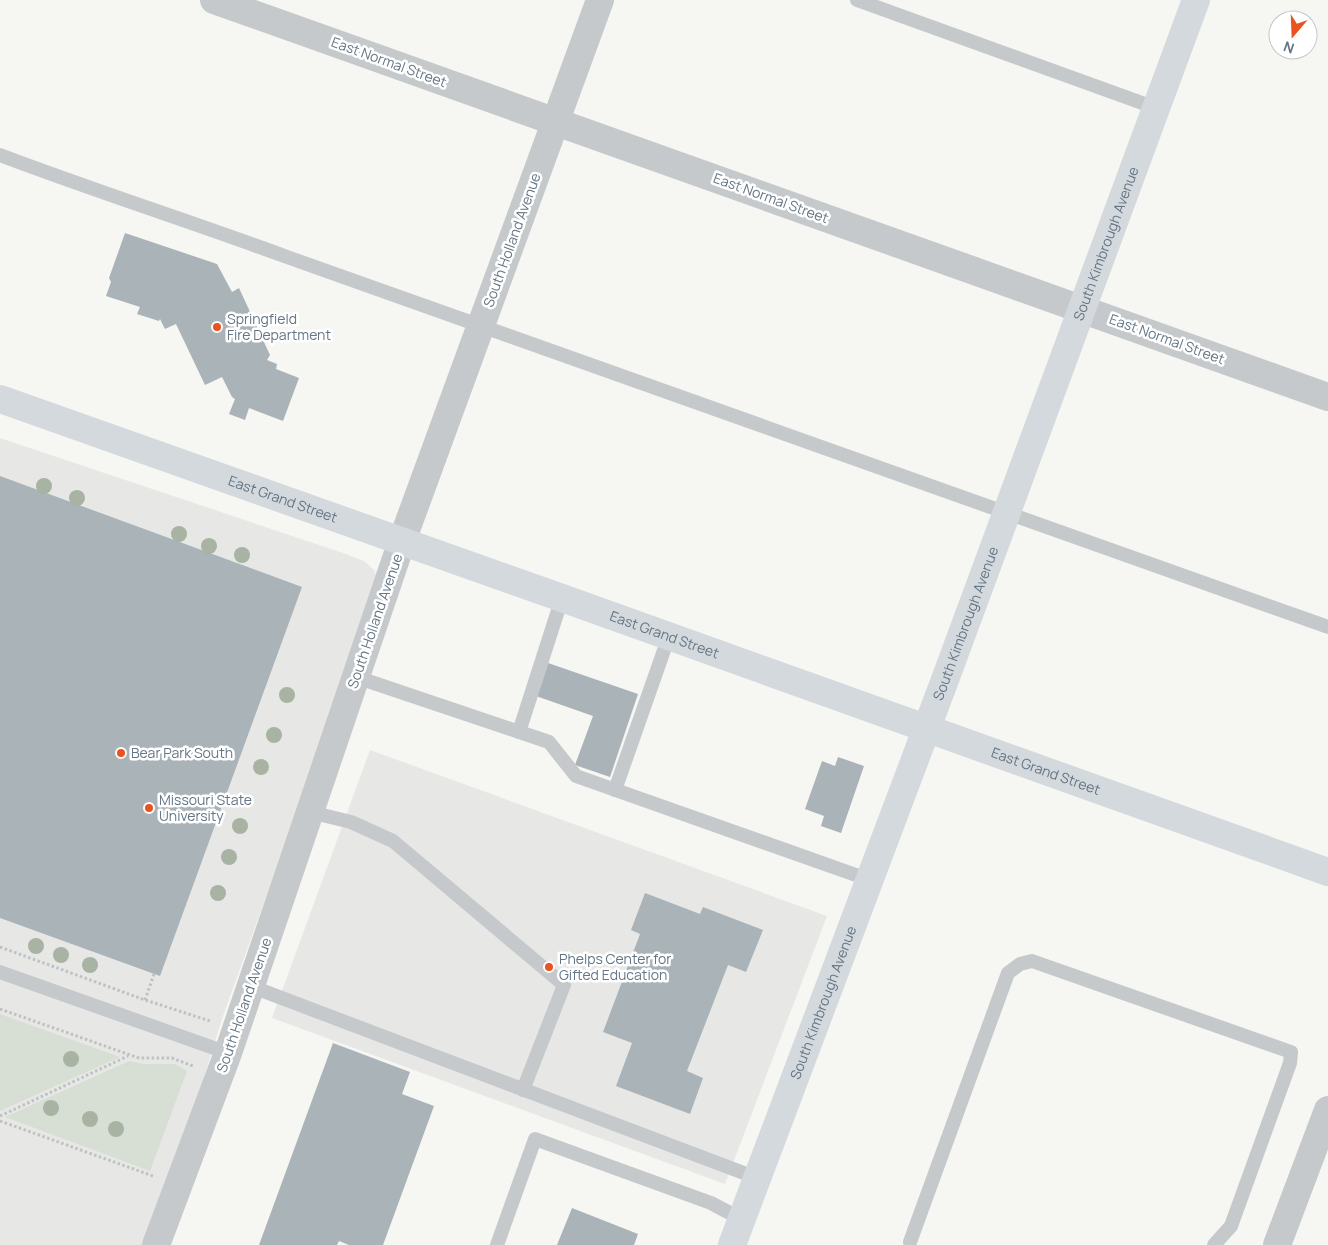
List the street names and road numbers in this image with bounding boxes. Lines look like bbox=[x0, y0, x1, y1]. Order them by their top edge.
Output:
street label: East Normal Street bbox=[329, 32, 450, 91]
street label: South Kimbrough Avenue bbox=[1068, 164, 1143, 323]
street label: East Normal Street bbox=[711, 168, 832, 227]
street label: South Holland Avenue bbox=[478, 170, 545, 310]
street label: East Normal Street bbox=[1107, 309, 1228, 368]
street label: East Grand Street bbox=[226, 471, 340, 527]
street label: South Kimbrough Avenue bbox=[928, 544, 1002, 703]
street label: South Holland Avenue bbox=[343, 551, 407, 691]
street label: East Grand Street bbox=[607, 606, 722, 663]
street label: East Grand Street bbox=[989, 742, 1103, 799]
street label: South Kimbrough Avenue bbox=[785, 923, 860, 1082]
street label: South Holland Avenue bbox=[212, 935, 276, 1075]

